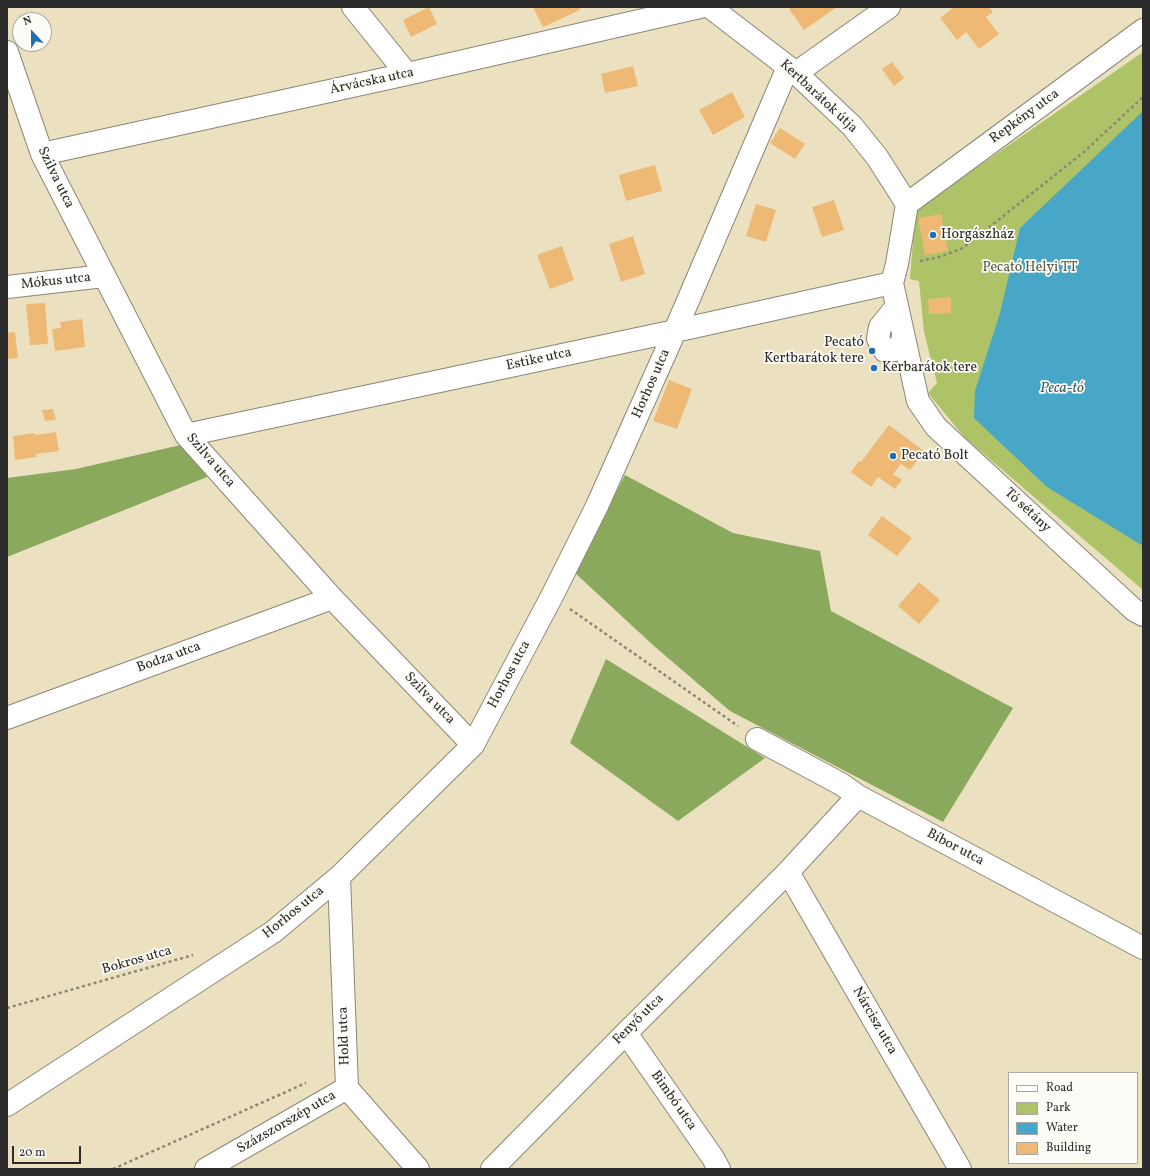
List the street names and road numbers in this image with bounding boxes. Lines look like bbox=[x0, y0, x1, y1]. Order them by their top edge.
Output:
street label: Kertbarátok útja bbox=[776, 57, 860, 137]
street label: Árvácska utca bbox=[328, 65, 416, 99]
street label: Repkény utca bbox=[987, 86, 1063, 148]
street label: Szilva utca bbox=[33, 145, 77, 211]
street label: Mókus utca bbox=[20, 270, 92, 294]
street label: Estike utca bbox=[505, 345, 573, 375]
street label: Horhos utca bbox=[629, 347, 675, 421]
street label: Szilva utca bbox=[182, 431, 238, 491]
street label: Tó sétány bbox=[1000, 485, 1054, 537]
street label: Horhos utca bbox=[485, 638, 535, 712]
street label: Bodza utca bbox=[135, 639, 203, 677]
street label: Szilva utca bbox=[400, 669, 458, 729]
street label: Bíbor utca bbox=[923, 826, 987, 870]
street label: Horhos utca bbox=[260, 883, 328, 943]
street label: Bokros utca bbox=[100, 943, 174, 979]
street label: Nárcisz utca bbox=[848, 984, 900, 1058]
street label: Fenyő utca bbox=[610, 991, 668, 1049]
street label: Hold utca bbox=[336, 1006, 354, 1066]
street label: Bimbó utca bbox=[646, 1068, 700, 1134]
street label: Százszorszép utca bbox=[235, 1088, 339, 1158]

